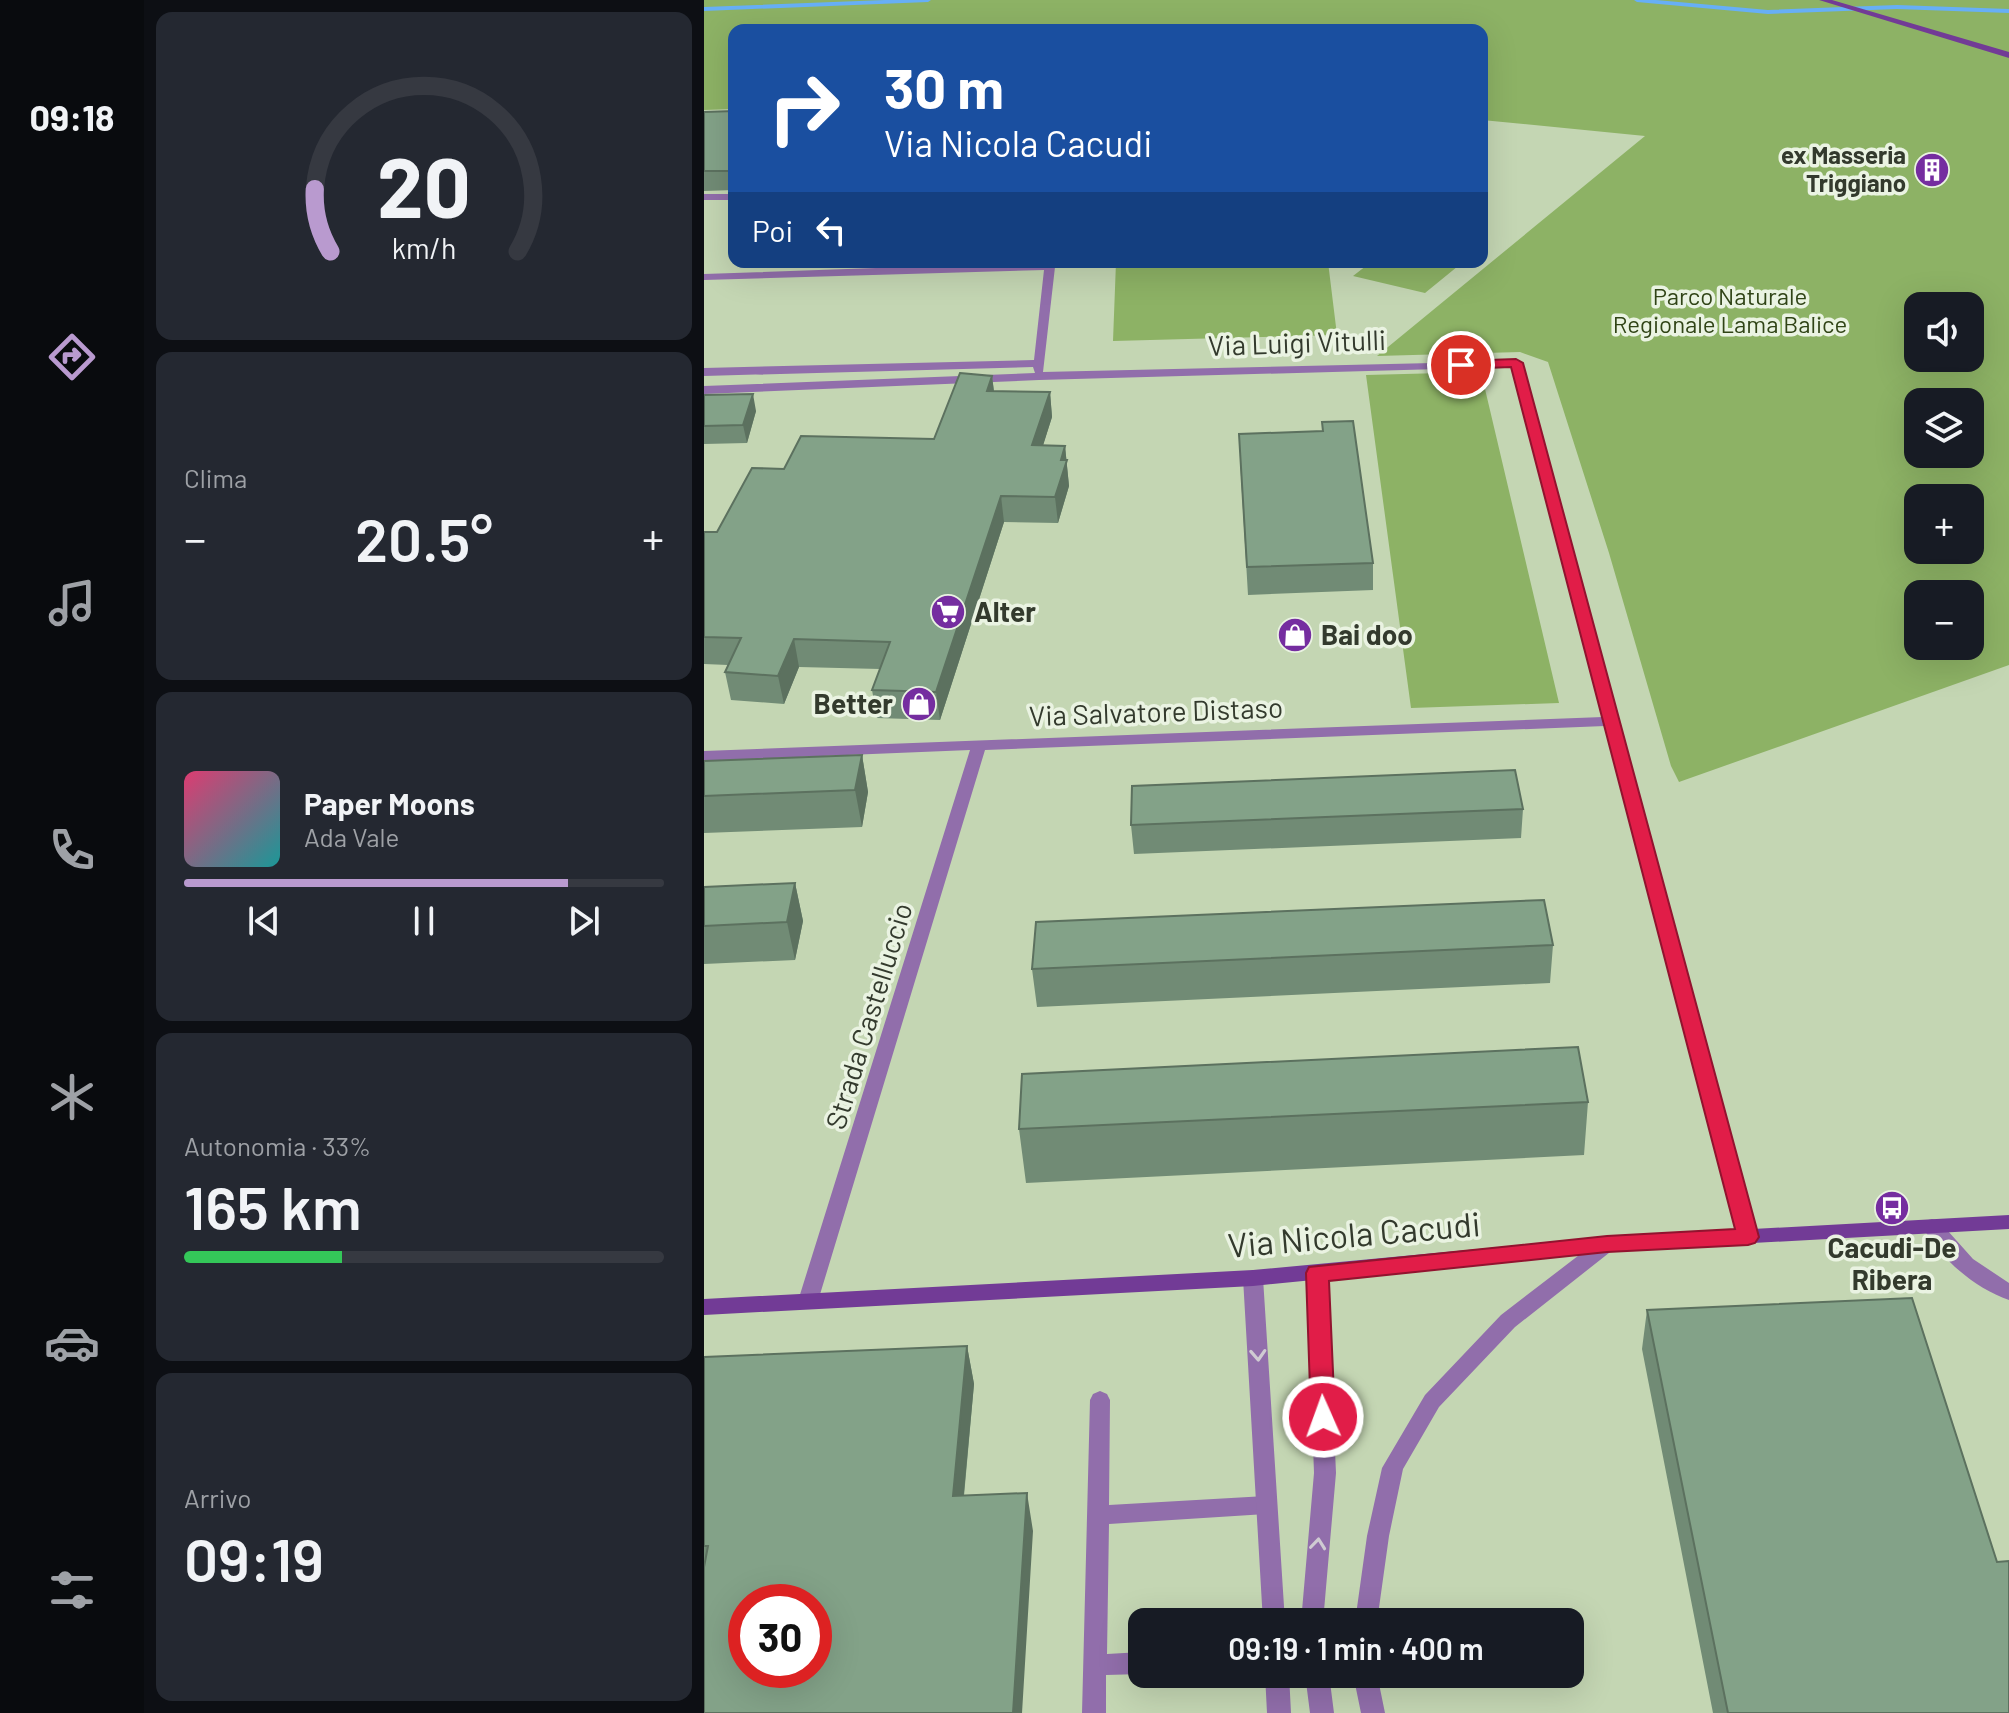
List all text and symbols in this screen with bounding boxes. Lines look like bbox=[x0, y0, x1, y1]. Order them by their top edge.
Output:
text: 30 m bbox=[884, 53, 1004, 120]
icon: right bbox=[752, 56, 856, 160]
text: 09:18 bbox=[30, 95, 114, 138]
text: Via Nicola Cacudi bbox=[884, 121, 1152, 164]
text: 20 bbox=[377, 135, 471, 235]
place label: ex Masseria Triggiano bbox=[1781, 140, 1906, 197]
building icon: ex Masseria Triggiano bbox=[1913, 151, 1951, 189]
icon: left bbox=[809, 208, 853, 252]
text: Poi bbox=[752, 212, 793, 248]
text: km/h bbox=[392, 230, 456, 265]
park label: Parco Naturale Regionale Lama Balice bbox=[1613, 281, 1847, 338]
map controls bbox=[1904, 292, 1984, 660]
button: sound bbox=[1904, 292, 1984, 372]
street label: Via Luigi Vitulli bbox=[1207, 322, 1387, 362]
icon: directions bbox=[44, 329, 100, 385]
pin bbox=[1427, 331, 1495, 399]
icon: arrive bbox=[1439, 343, 1483, 387]
button: layers bbox=[1904, 388, 1984, 468]
text: Clima bbox=[184, 462, 247, 493]
button: + bbox=[1904, 484, 1984, 564]
text: 20.5° bbox=[355, 502, 493, 574]
text: − bbox=[184, 511, 206, 564]
text: + bbox=[642, 511, 664, 564]
icon: music bbox=[44, 575, 100, 631]
button: − bbox=[1904, 580, 1984, 660]
supermarket icon: Alter bbox=[929, 593, 967, 631]
place label: Alter bbox=[974, 594, 1036, 628]
shop icon: Bai doo bbox=[1276, 616, 1314, 654]
place label: Bai doo bbox=[1321, 617, 1413, 651]
shop icon: Better bbox=[900, 685, 938, 723]
place label: Better bbox=[814, 686, 893, 720]
street label: Via Salvatore Distaso bbox=[1028, 690, 1284, 732]
text: Paper Moons bbox=[304, 785, 475, 821]
text: Ada Vale bbox=[304, 821, 399, 852]
icon: phone bbox=[44, 822, 100, 878]
street label: Strada Castelluccio bbox=[817, 898, 919, 1133]
icon: previous bbox=[242, 899, 286, 943]
icon: pause bbox=[402, 899, 446, 943]
icon: next bbox=[562, 899, 606, 943]
icon: climate bbox=[44, 1069, 100, 1125]
text: Autonomia · 33% bbox=[184, 1130, 371, 1161]
text: 165 km bbox=[184, 1170, 362, 1242]
bus stop icon: Cacudi-De Ribera bbox=[1873, 1189, 1911, 1227]
street label: Via Nicola Cacudi bbox=[1226, 1202, 1482, 1265]
place label: Cacudi-De Ribera bbox=[1827, 1230, 1957, 1296]
icon: car bbox=[44, 1315, 100, 1371]
one-way arrow bbox=[1249, 1349, 1266, 1362]
position arrow bbox=[1281, 1375, 1365, 1459]
text: Arrivo bbox=[184, 1482, 251, 1513]
text: 09:19 bbox=[184, 1522, 324, 1594]
one-way arrow bbox=[1310, 1537, 1327, 1550]
icon: filters bbox=[44, 1562, 100, 1618]
speed limit sign: 30 bbox=[728, 1584, 832, 1688]
text: 09:19 · 1 min · 400 m bbox=[1228, 1630, 1484, 1666]

